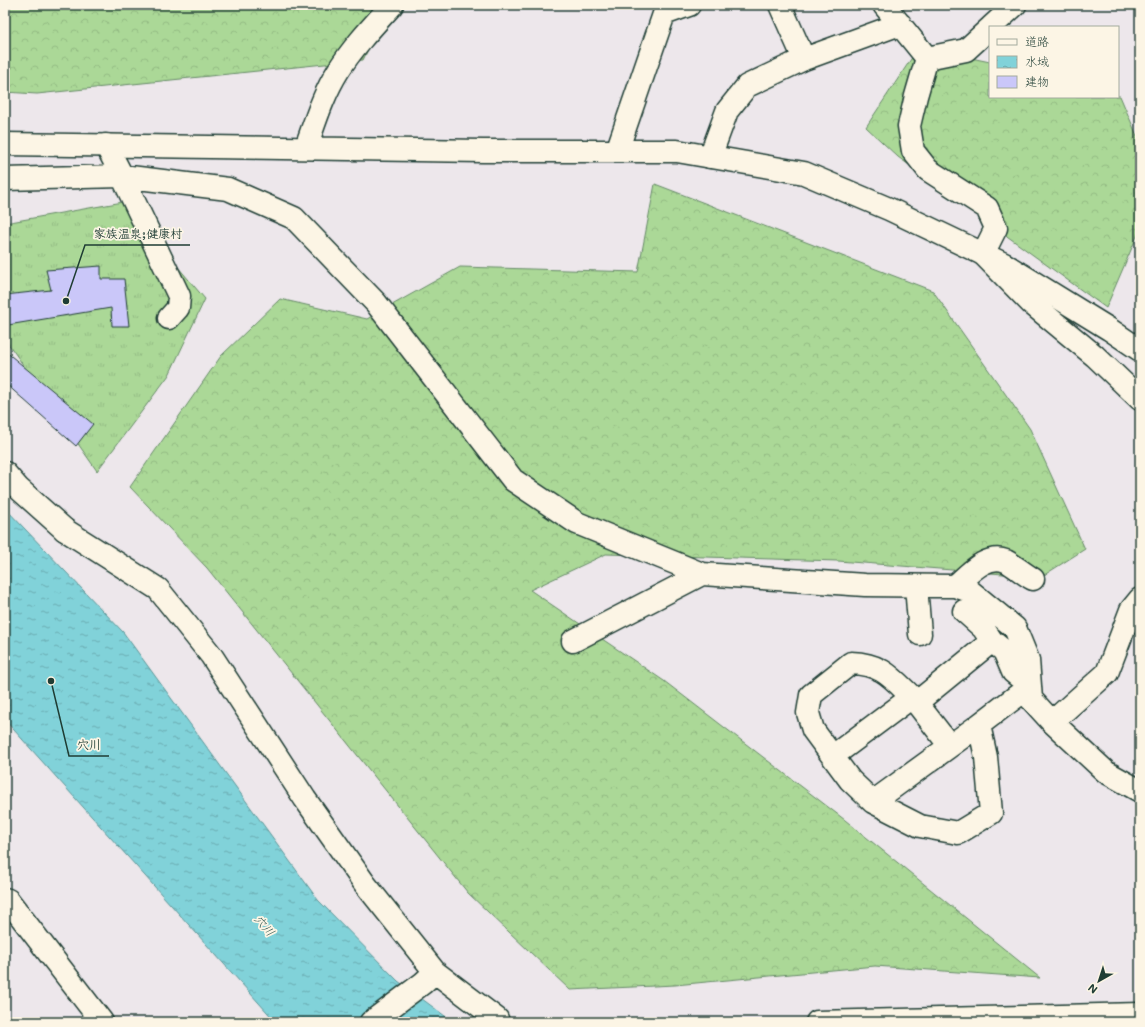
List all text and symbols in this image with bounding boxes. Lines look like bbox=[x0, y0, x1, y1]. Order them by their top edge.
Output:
legend bbox=[989, 26, 1119, 98]
text: 道路 bbox=[1025, 33, 1049, 49]
text: 水域 bbox=[1025, 53, 1049, 69]
text: 建物 bbox=[1025, 73, 1049, 89]
callout: 家族温泉;健康村 bbox=[85, 221, 190, 245]
text: 家族温泉;健康村 bbox=[94, 225, 182, 241]
callout: 穴川 bbox=[69, 732, 109, 756]
text: 穴川 bbox=[77, 736, 101, 752]
water label: 穴川 bbox=[251, 911, 279, 939]
north arrow bbox=[1079, 961, 1119, 1001]
text: N bbox=[1084, 981, 1100, 998]

